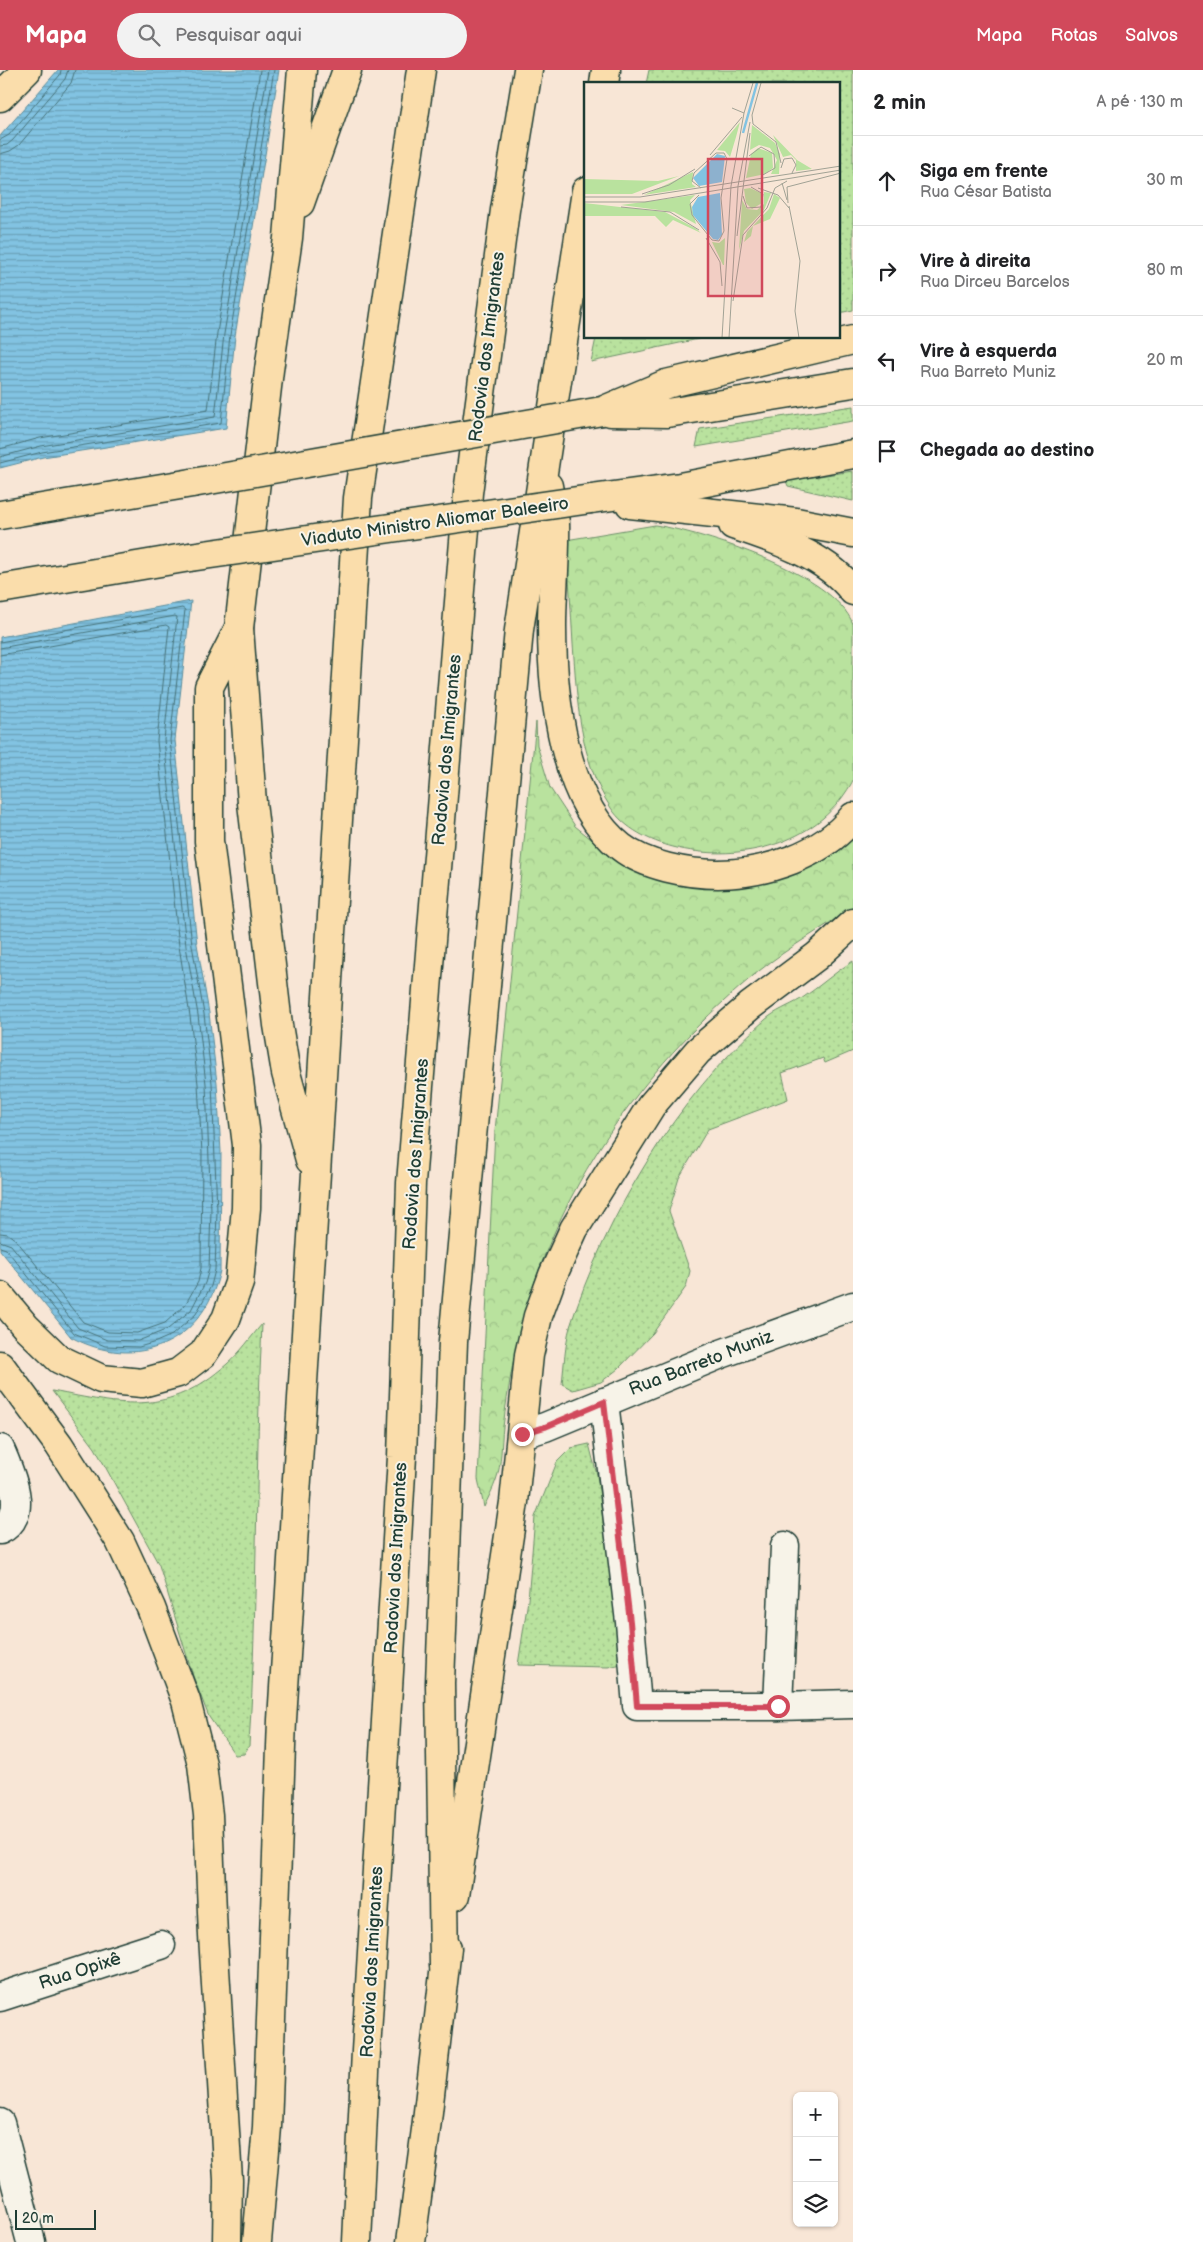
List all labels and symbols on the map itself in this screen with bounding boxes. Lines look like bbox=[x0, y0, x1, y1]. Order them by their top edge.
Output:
inset map bbox=[584, 82, 840, 339]
street label: Rodovia dos Imigrantes bbox=[465, 250, 509, 443]
street label: Viaduto Ministro Aliomar Baleeiro bbox=[300, 493, 570, 551]
street label: Rodovia dos Imigrantes bbox=[428, 653, 466, 846]
street label: Rodovia dos Imigrantes bbox=[399, 1058, 433, 1250]
street label: Rua Barreto Muniz bbox=[626, 1326, 776, 1400]
route end bbox=[511, 1423, 534, 1446]
street label: Rodovia dos Imigrantes bbox=[380, 1462, 412, 1654]
route start bbox=[767, 1695, 790, 1718]
street label: Rodovia dos Imigrantes bbox=[356, 1866, 388, 2058]
street label: Rua Opixê bbox=[36, 1948, 124, 1994]
scale bar bbox=[15, 2207, 96, 2230]

